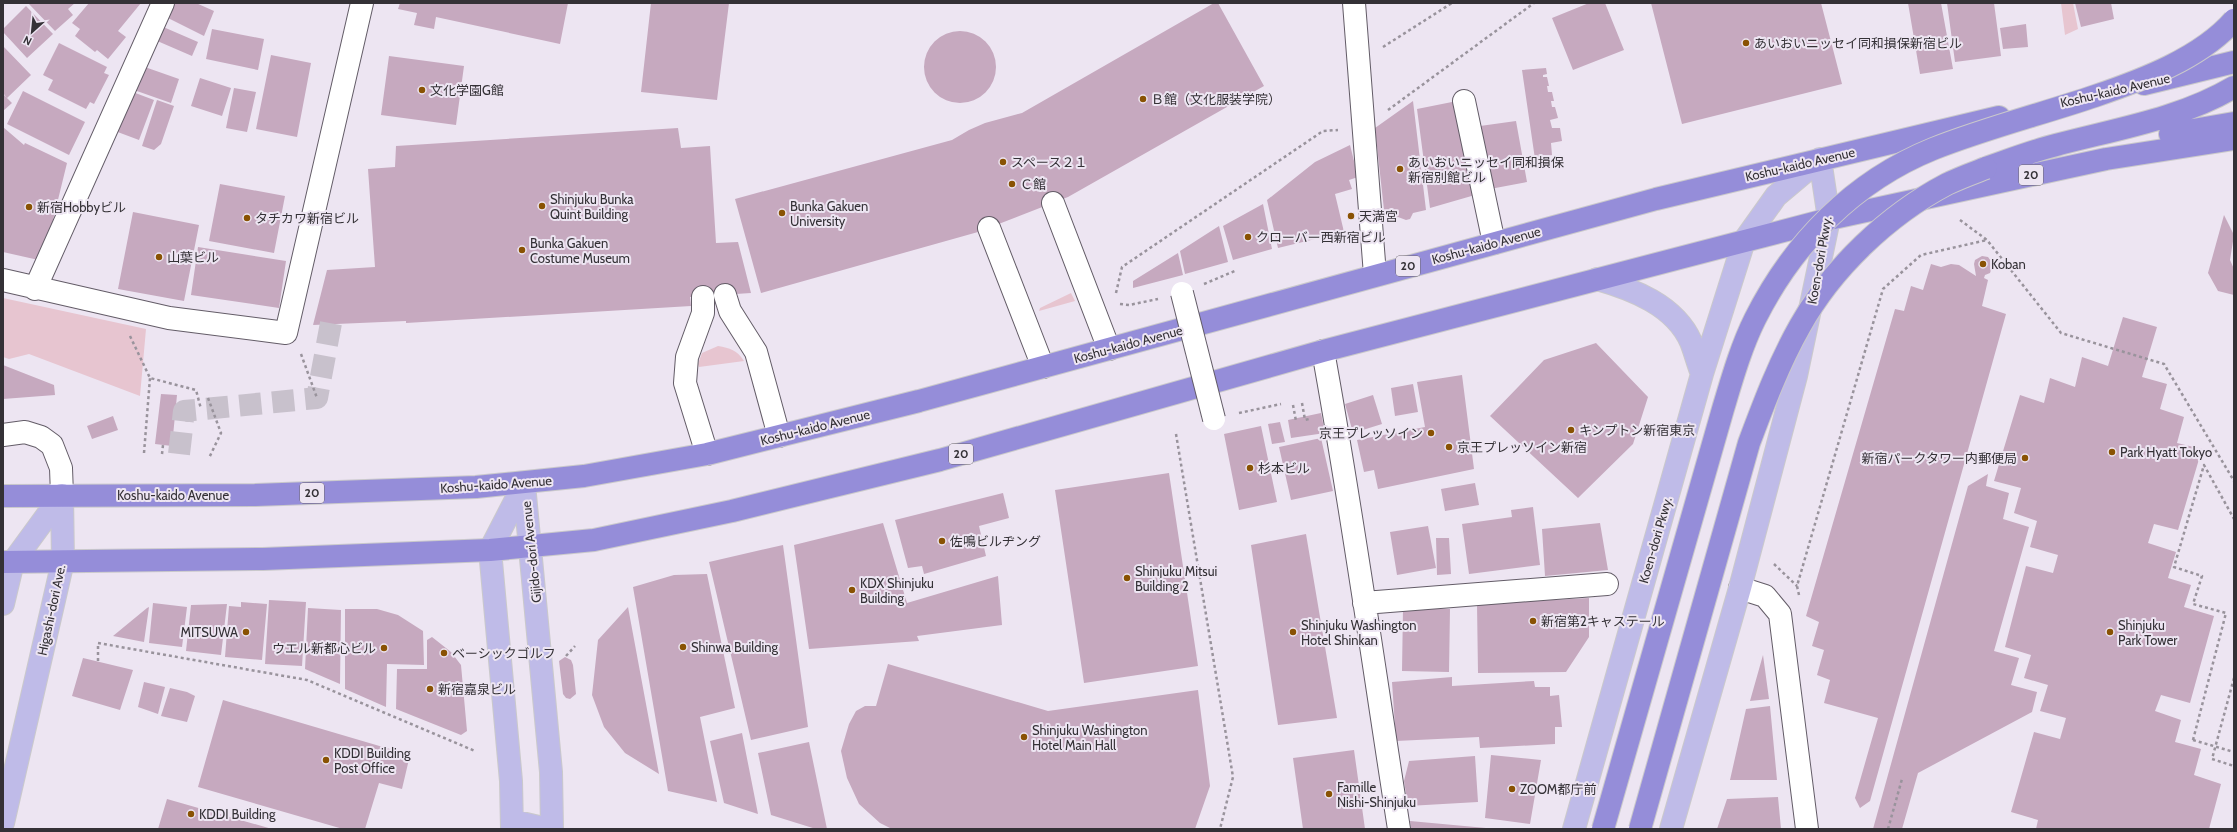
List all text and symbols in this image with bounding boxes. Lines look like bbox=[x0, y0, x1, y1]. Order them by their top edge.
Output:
north arrow bbox=[12, 12, 52, 52]
text: N bbox=[21, 33, 34, 49]
place label: あいおいニッセイ同和損保新宿ビル bbox=[1754, 35, 1962, 51]
marker: あいおいニッセイ同和損保新宿ビル bbox=[1741, 38, 1751, 48]
street label: Koshu-kaido Avenue bbox=[2059, 70, 2172, 110]
place label: 文化学園G館 bbox=[430, 82, 504, 98]
marker: 文化学園G館 bbox=[417, 85, 427, 95]
place label: Ｂ館（文化服装学院） bbox=[1151, 91, 1281, 107]
marker: Ｂ館（文化服装学院） bbox=[1138, 94, 1148, 104]
street label: Koshu-kaido Avenue bbox=[1744, 144, 1857, 184]
place label: スペース２１ bbox=[1011, 154, 1087, 170]
place label: あいおいニッセイ同和損保 新宿別館ビル bbox=[1408, 154, 1564, 185]
marker: スペース２１ bbox=[998, 157, 1008, 167]
marker: あいおいニッセイ同和損保 新宿別館ビル bbox=[1395, 164, 1405, 174]
road number: 20 bbox=[2019, 165, 2043, 185]
place label: Ｃ館 bbox=[1020, 176, 1046, 192]
marker: Ｃ館 bbox=[1007, 179, 1017, 189]
place label: Shinjuku Bunka Quint Building bbox=[550, 191, 634, 222]
place label: Bunka Gakuen University bbox=[790, 198, 868, 229]
place label: 新宿Hobbyビル bbox=[37, 199, 126, 215]
marker: Shinjuku Bunka Quint Building bbox=[537, 201, 547, 211]
marker: 新宿Hobbyビル bbox=[24, 202, 34, 212]
marker: Bunka Gakuen University bbox=[777, 208, 787, 218]
place label: 天満宮 bbox=[1359, 208, 1398, 224]
place label: タチカワ新宿ビル bbox=[255, 210, 359, 226]
marker: 天満宮 bbox=[1346, 211, 1356, 221]
marker: タチカワ新宿ビル bbox=[242, 213, 252, 223]
street label: Koen-dori Pkwy. bbox=[1803, 214, 1835, 305]
street label: Koshu-kaido Avenue bbox=[1430, 223, 1543, 267]
place label: クローバー西新宿ビル bbox=[1256, 229, 1386, 245]
marker: クローバー西新宿ビル bbox=[1243, 232, 1253, 242]
place label: Bunka Gakuen Costume Museum bbox=[530, 235, 630, 266]
marker: Bunka Gakuen Costume Museum bbox=[517, 245, 527, 255]
place label: 山葉ビル bbox=[167, 249, 219, 265]
marker: 山葉ビル bbox=[154, 252, 164, 262]
road number: 20 bbox=[1396, 256, 1420, 276]
place label: Koban bbox=[1991, 256, 2026, 272]
marker: Koban bbox=[1978, 259, 1988, 269]
street label: Koshu-kaido Avenue bbox=[1072, 322, 1185, 366]
street label: Koshu-kaido Avenue bbox=[759, 406, 872, 448]
place label: キンプトン新宿東京 bbox=[1579, 422, 1695, 438]
place label: 京王プレッソイン bbox=[1319, 425, 1423, 441]
marker: キンプトン新宿東京 bbox=[1566, 425, 1576, 435]
marker: 京王プレッソイン bbox=[1426, 428, 1436, 438]
place label: 京王プレッソイン新宿 bbox=[1457, 439, 1587, 455]
marker: 京王プレッソイン新宿 bbox=[1444, 442, 1454, 452]
road number: 20 bbox=[949, 444, 973, 464]
place label: Park Hyatt Tokyo bbox=[2120, 444, 2212, 460]
marker: Park Hyatt Tokyo bbox=[2107, 447, 2117, 457]
place label: 新宿パークタワー内郵便局 bbox=[1862, 450, 2017, 466]
marker: 新宿パークタワー内郵便局 bbox=[2020, 453, 2030, 463]
place label: 杉本ビル bbox=[1258, 460, 1310, 476]
marker: 杉本ビル bbox=[1245, 463, 1255, 473]
street label: Koshu-kaido Avenue bbox=[440, 472, 553, 496]
road number: 20 bbox=[300, 483, 324, 503]
street label: Koshu-kaido Avenue bbox=[117, 487, 229, 503]
street label: Koen-dori Pkwy. bbox=[1635, 495, 1675, 585]
street label: Gijido-dori Avenue bbox=[518, 500, 545, 604]
place label: 佐鳴ビルヂング bbox=[950, 533, 1041, 549]
marker: 佐鳴ビルヂング bbox=[937, 536, 947, 546]
street label: Higashi-dori Ave. bbox=[34, 563, 69, 657]
place label: Shinjuku Mitsui Building 2 bbox=[1135, 563, 1217, 594]
marker: Shinjuku Mitsui Building 2 bbox=[1122, 573, 1132, 583]
place label: KDX Shinjuku Building bbox=[860, 575, 934, 606]
marker: KDX Shinjuku Building bbox=[847, 585, 857, 595]
place label: 新宿第2キャステール bbox=[1541, 613, 1665, 629]
marker: 新宿第2キャステール bbox=[1528, 616, 1538, 626]
place label: Shinjuku Washington Hotel Shinkan bbox=[1301, 617, 1416, 648]
place label: Shinjuku Park Tower bbox=[2118, 617, 2178, 648]
place label: MITSUWA bbox=[180, 624, 238, 640]
marker: MITSUWA bbox=[241, 627, 251, 637]
marker: Shinjuku Washington Hotel Shinkan bbox=[1288, 627, 1298, 637]
marker: Shinjuku Park Tower bbox=[2105, 627, 2115, 637]
place label: Shinwa Building bbox=[691, 639, 779, 655]
place label: ウエル新都心ビル bbox=[272, 640, 376, 656]
marker: Shinwa Building bbox=[678, 642, 688, 652]
marker: ウエル新都心ビル bbox=[379, 643, 389, 653]
place label: ベーシックゴルフ bbox=[452, 645, 556, 661]
marker: ベーシックゴルフ bbox=[439, 648, 449, 658]
place label: 新宿嘉泉ビル bbox=[438, 681, 516, 697]
marker: 新宿嘉泉ビル bbox=[425, 684, 435, 694]
place label: Shinjuku Washington Hotel Main Hall bbox=[1032, 722, 1147, 753]
marker: Shinjuku Washington Hotel Main Hall bbox=[1019, 732, 1029, 742]
place label: KDDI Building Post Office bbox=[334, 745, 411, 776]
marker: KDDI Building Post Office bbox=[321, 755, 331, 765]
place label: Famille Nishi-Shinjuku bbox=[1337, 779, 1416, 811]
place label: ZOOM都庁前 bbox=[1520, 781, 1596, 797]
marker: ZOOM都庁前 bbox=[1507, 784, 1517, 794]
marker: Famille Nishi-Shinjuku bbox=[1324, 789, 1334, 799]
place label: KDDI Building bbox=[199, 806, 276, 822]
marker: KDDI Building bbox=[186, 809, 196, 819]

